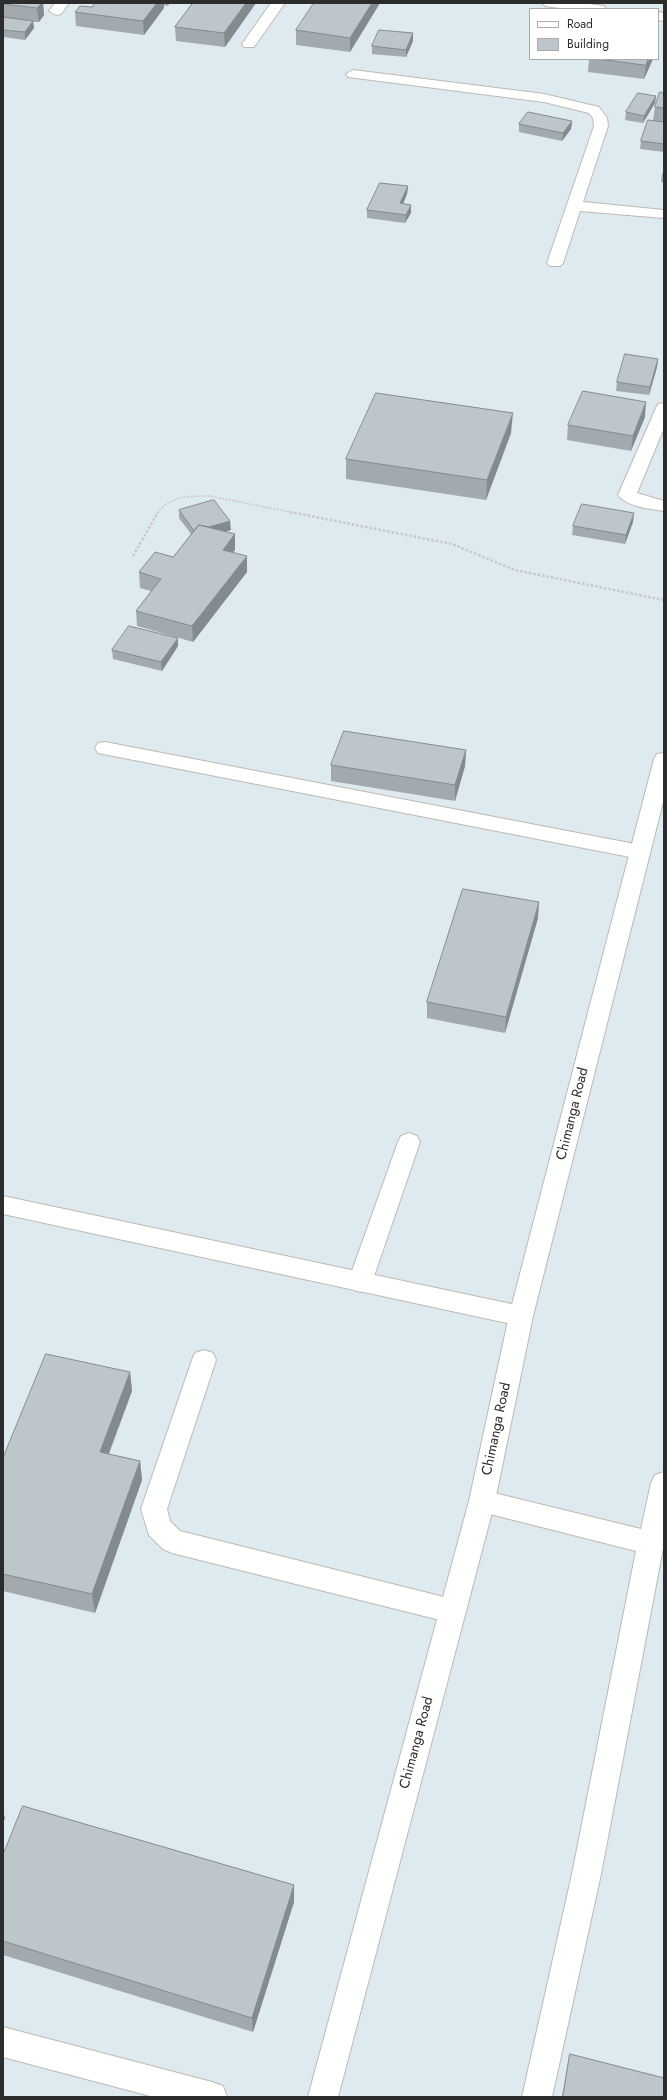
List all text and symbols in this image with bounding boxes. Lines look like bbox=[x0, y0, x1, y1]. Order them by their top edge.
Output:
legend bbox=[529, 8, 659, 60]
text: Road bbox=[567, 15, 593, 33]
text: Building bbox=[567, 35, 609, 53]
street label: Chimanga Road bbox=[553, 1066, 593, 1162]
street label: Chimanga Road bbox=[479, 1381, 515, 1477]
street label: Chimanga Road bbox=[397, 1695, 437, 1791]

